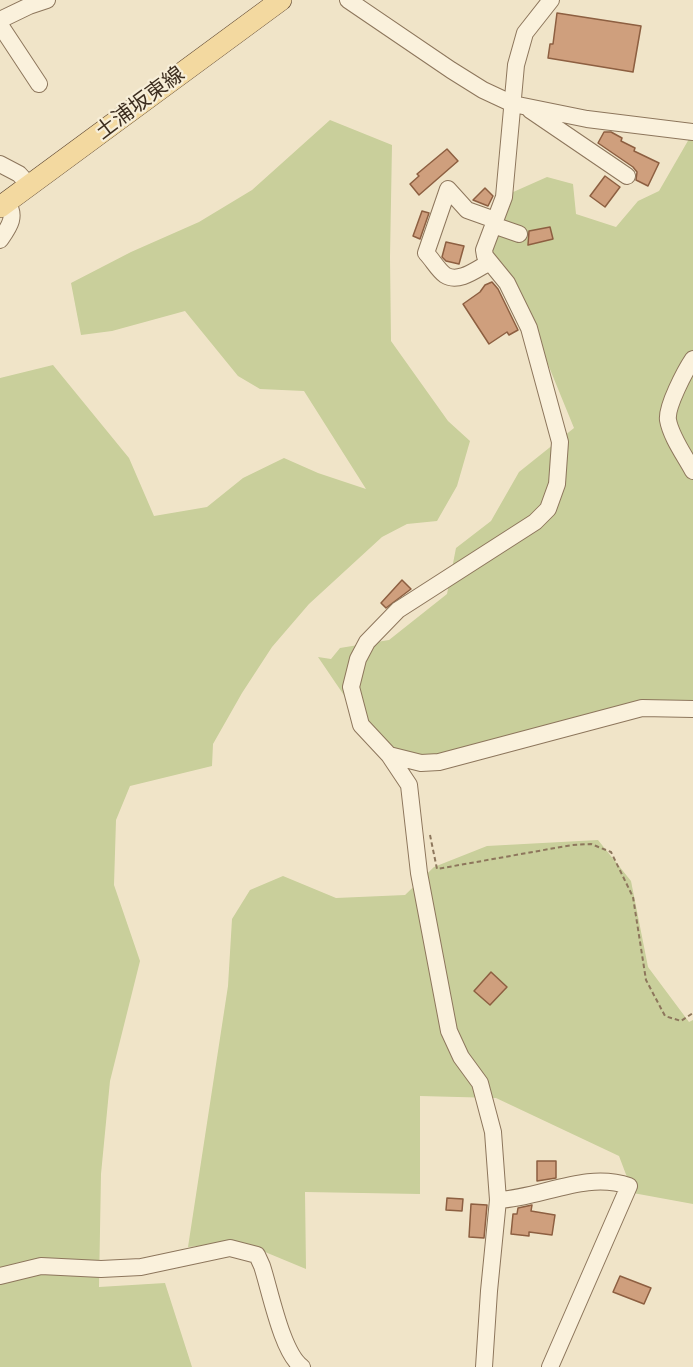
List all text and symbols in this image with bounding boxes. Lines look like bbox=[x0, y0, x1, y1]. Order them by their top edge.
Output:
street label: 土浦坂東線 bbox=[90, 61, 190, 145]

